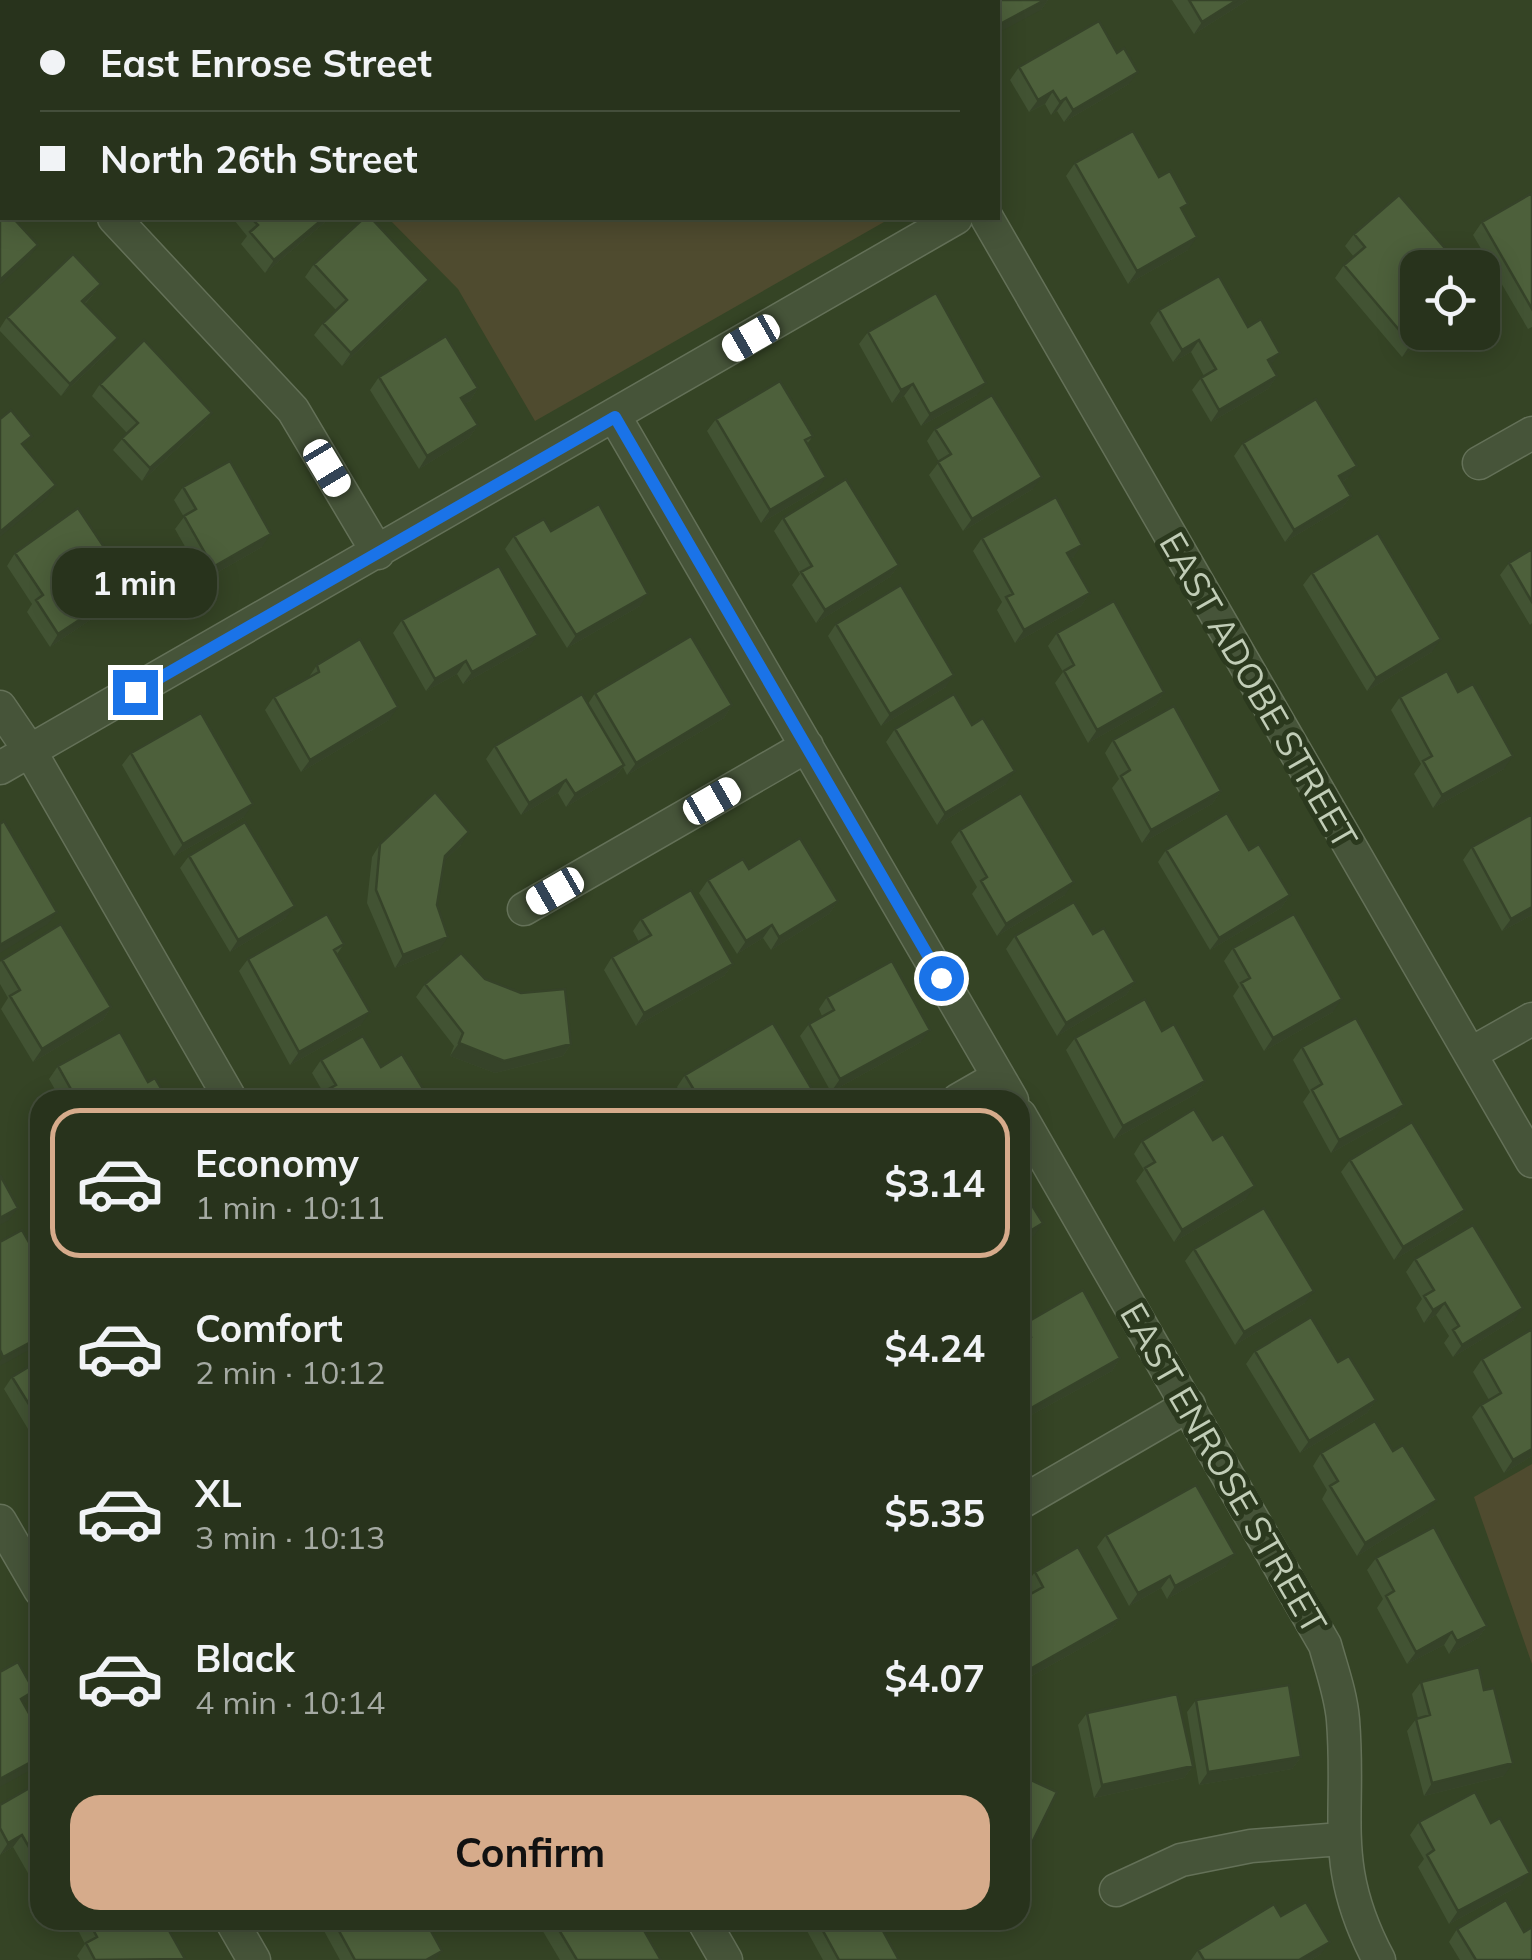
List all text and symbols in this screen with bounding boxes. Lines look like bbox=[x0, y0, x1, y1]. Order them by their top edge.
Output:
text: East Enrose Street bbox=[100, 39, 432, 87]
text: North 26th Street bbox=[100, 135, 418, 183]
map controls bbox=[1400, 250, 1500, 350]
button: locate bbox=[1400, 250, 1500, 350]
car bbox=[718, 310, 784, 366]
car bbox=[299, 435, 355, 501]
street label: EAST ADOBE STREET bbox=[1150, 524, 1368, 856]
callout: 1 min bbox=[52, 547, 218, 617]
text: 1 min bbox=[92, 563, 177, 603]
route end bbox=[113, 670, 158, 715]
car bbox=[679, 773, 745, 829]
car bbox=[522, 863, 588, 919]
route start bbox=[919, 956, 964, 1001]
icon: car bbox=[75, 1138, 165, 1228]
text: Economy bbox=[195, 1139, 359, 1187]
text: $3.14 bbox=[884, 1159, 985, 1207]
text: 1 min · 10:11 bbox=[195, 1187, 385, 1227]
street label: EAST ENROSE STREET bbox=[1111, 1295, 1337, 1641]
icon: car bbox=[75, 1303, 165, 1393]
text: Comfort bbox=[195, 1304, 343, 1352]
text: $4.24 bbox=[884, 1324, 985, 1372]
text: 2 min · 10:12 bbox=[195, 1352, 385, 1392]
icon: car bbox=[75, 1468, 165, 1558]
text: XL bbox=[195, 1469, 242, 1517]
text: $5.35 bbox=[884, 1489, 985, 1537]
text: 3 min · 10:13 bbox=[195, 1517, 385, 1557]
icon: car bbox=[75, 1633, 165, 1723]
text: Black bbox=[195, 1634, 295, 1682]
text: $4.07 bbox=[884, 1654, 985, 1702]
text: 4 min · 10:14 bbox=[195, 1682, 385, 1722]
button: Confirm bbox=[70, 1795, 990, 1910]

